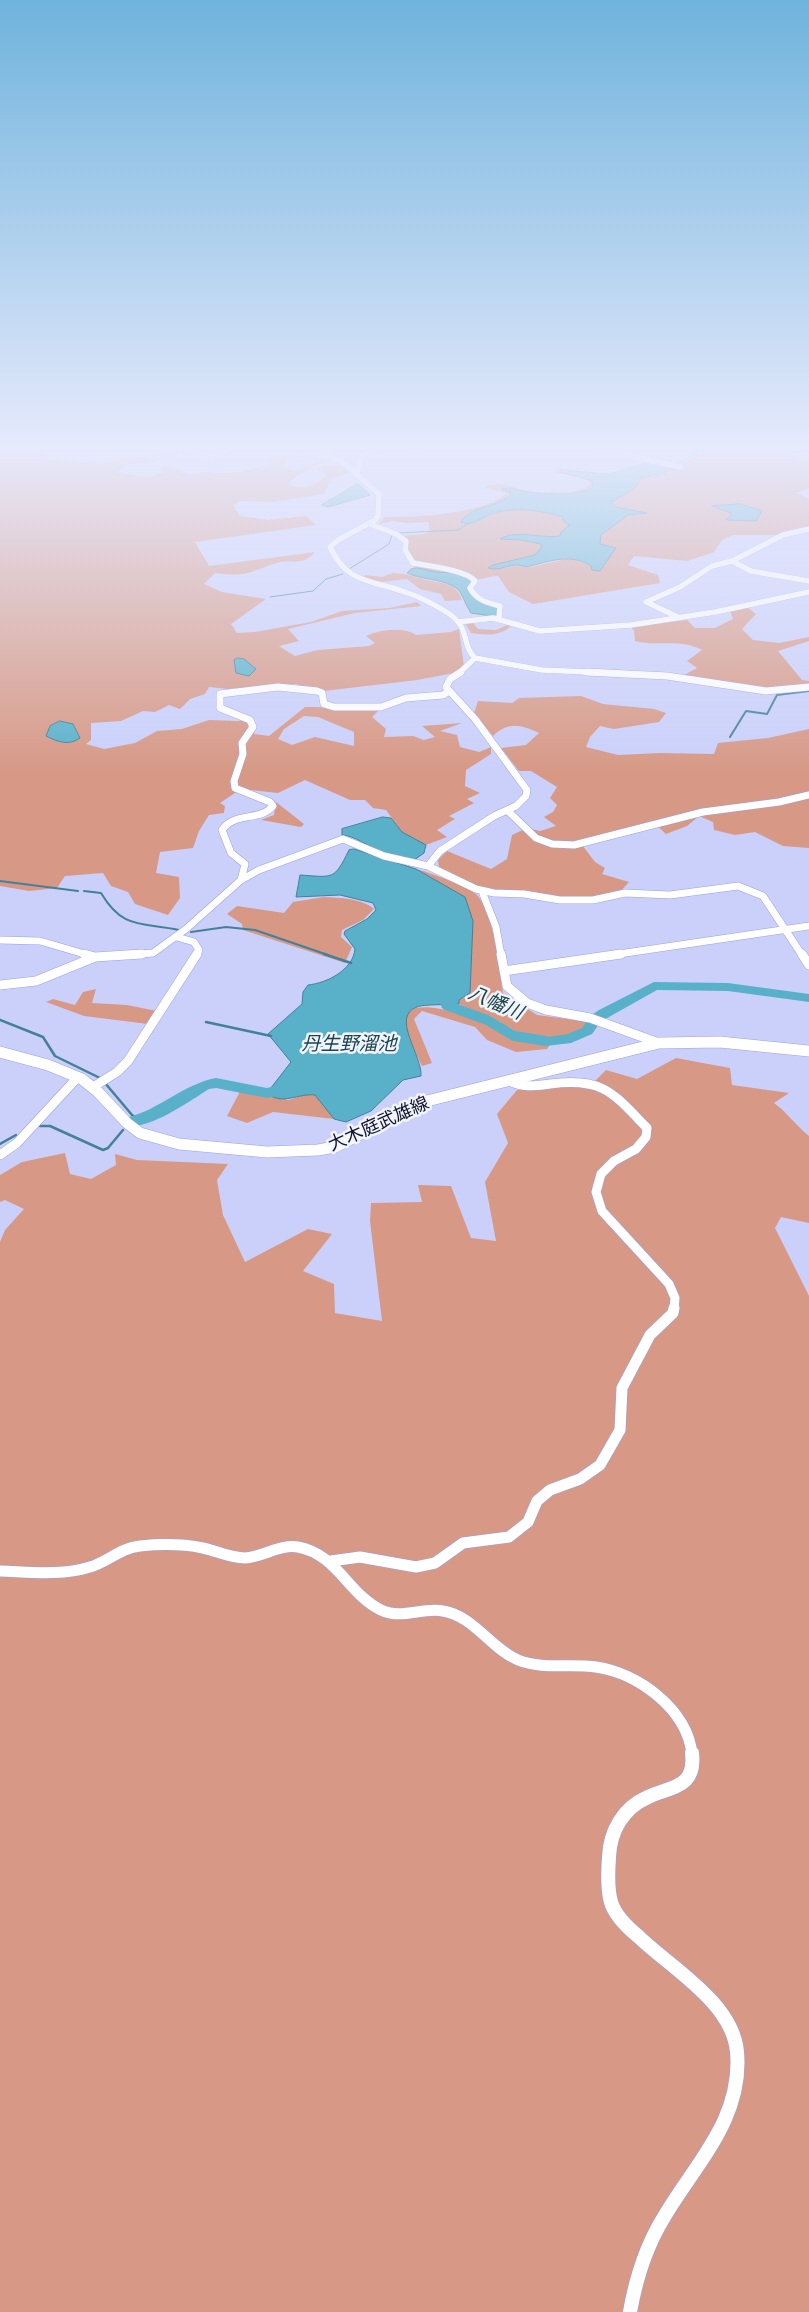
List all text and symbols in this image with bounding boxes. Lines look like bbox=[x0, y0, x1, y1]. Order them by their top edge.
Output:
water label: 八幡川 bbox=[464, 982, 526, 1026]
water label: 丹生野溜池 bbox=[302, 1034, 396, 1056]
street label: 大木庭武雄線 bbox=[325, 1093, 433, 1157]

